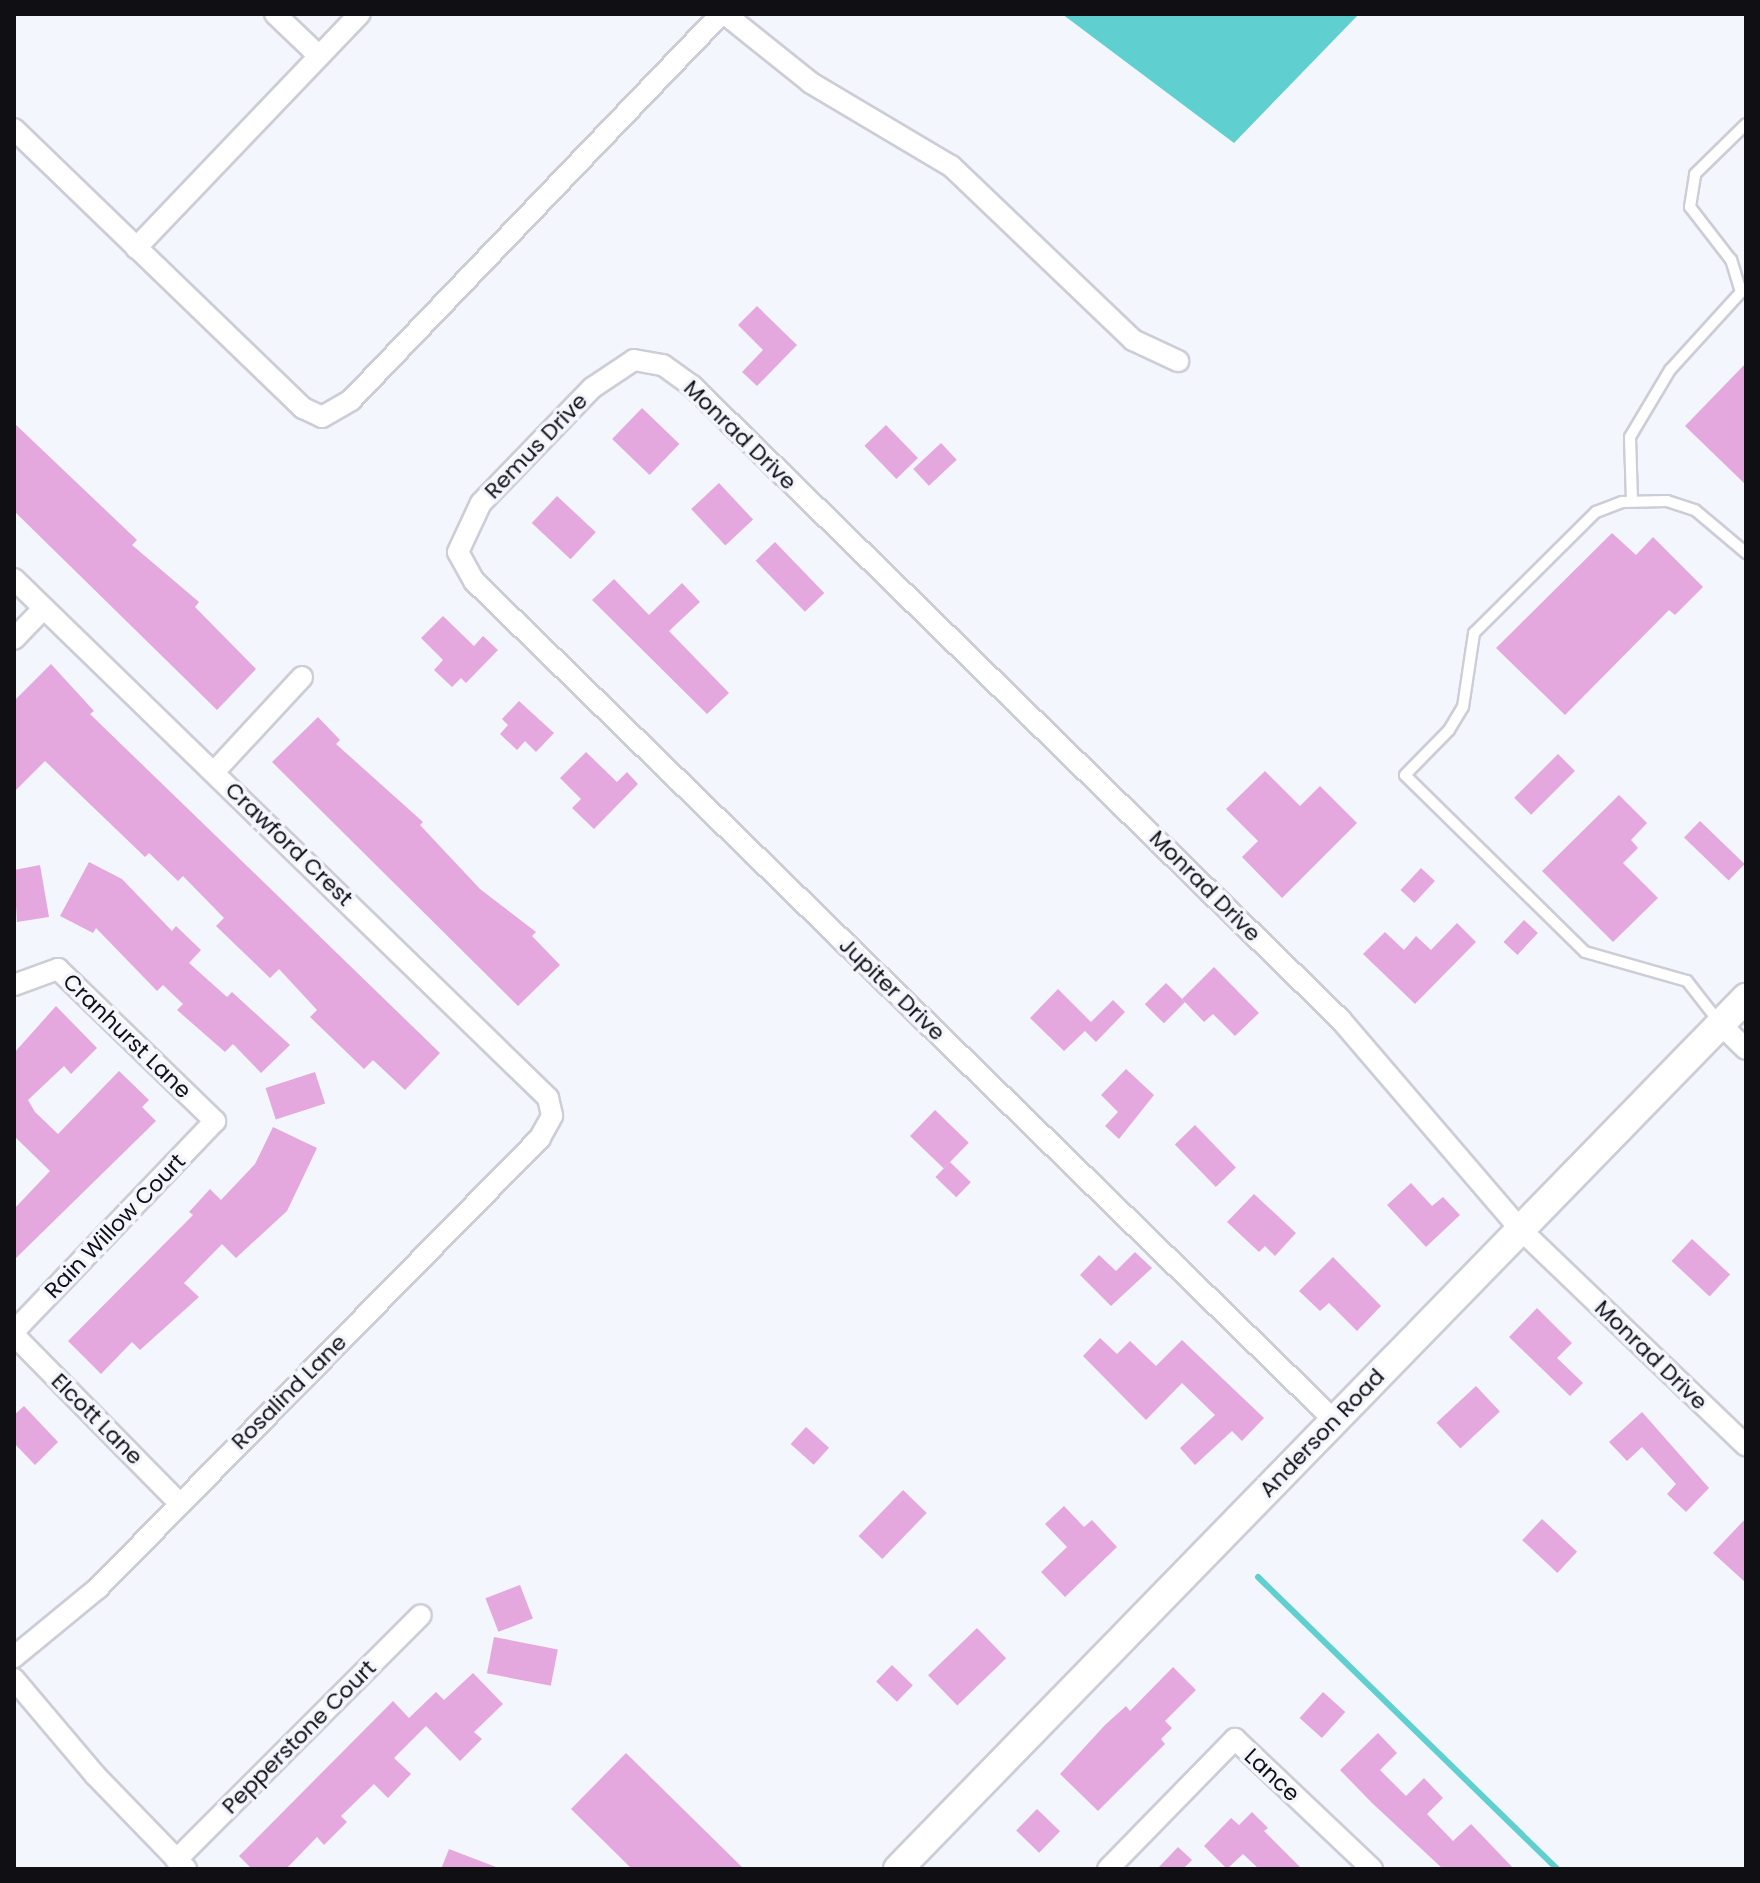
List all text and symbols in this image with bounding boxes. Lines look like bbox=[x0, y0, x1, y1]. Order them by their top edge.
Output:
street label: Monrad Drive bbox=[678, 375, 802, 495]
street label: Remus Drive bbox=[479, 388, 593, 504]
street label: Crawford Crest bbox=[220, 777, 358, 911]
street label: Monrad Drive bbox=[1144, 825, 1266, 947]
street label: Jupiter Drive bbox=[834, 932, 950, 1046]
street label: Cranhurst Lane bbox=[57, 968, 197, 1104]
street label: Rain Willow Court bbox=[39, 1148, 191, 1304]
street label: Monrad Drive bbox=[1589, 1295, 1713, 1415]
street label: Rosalind Lane bbox=[226, 1329, 352, 1455]
street label: Anderson Road bbox=[1254, 1363, 1390, 1503]
street label: Elcott Lane bbox=[46, 1368, 148, 1470]
street label: Pepperstone Court bbox=[217, 1655, 381, 1819]
street label: Lance bbox=[1239, 1743, 1305, 1807]

